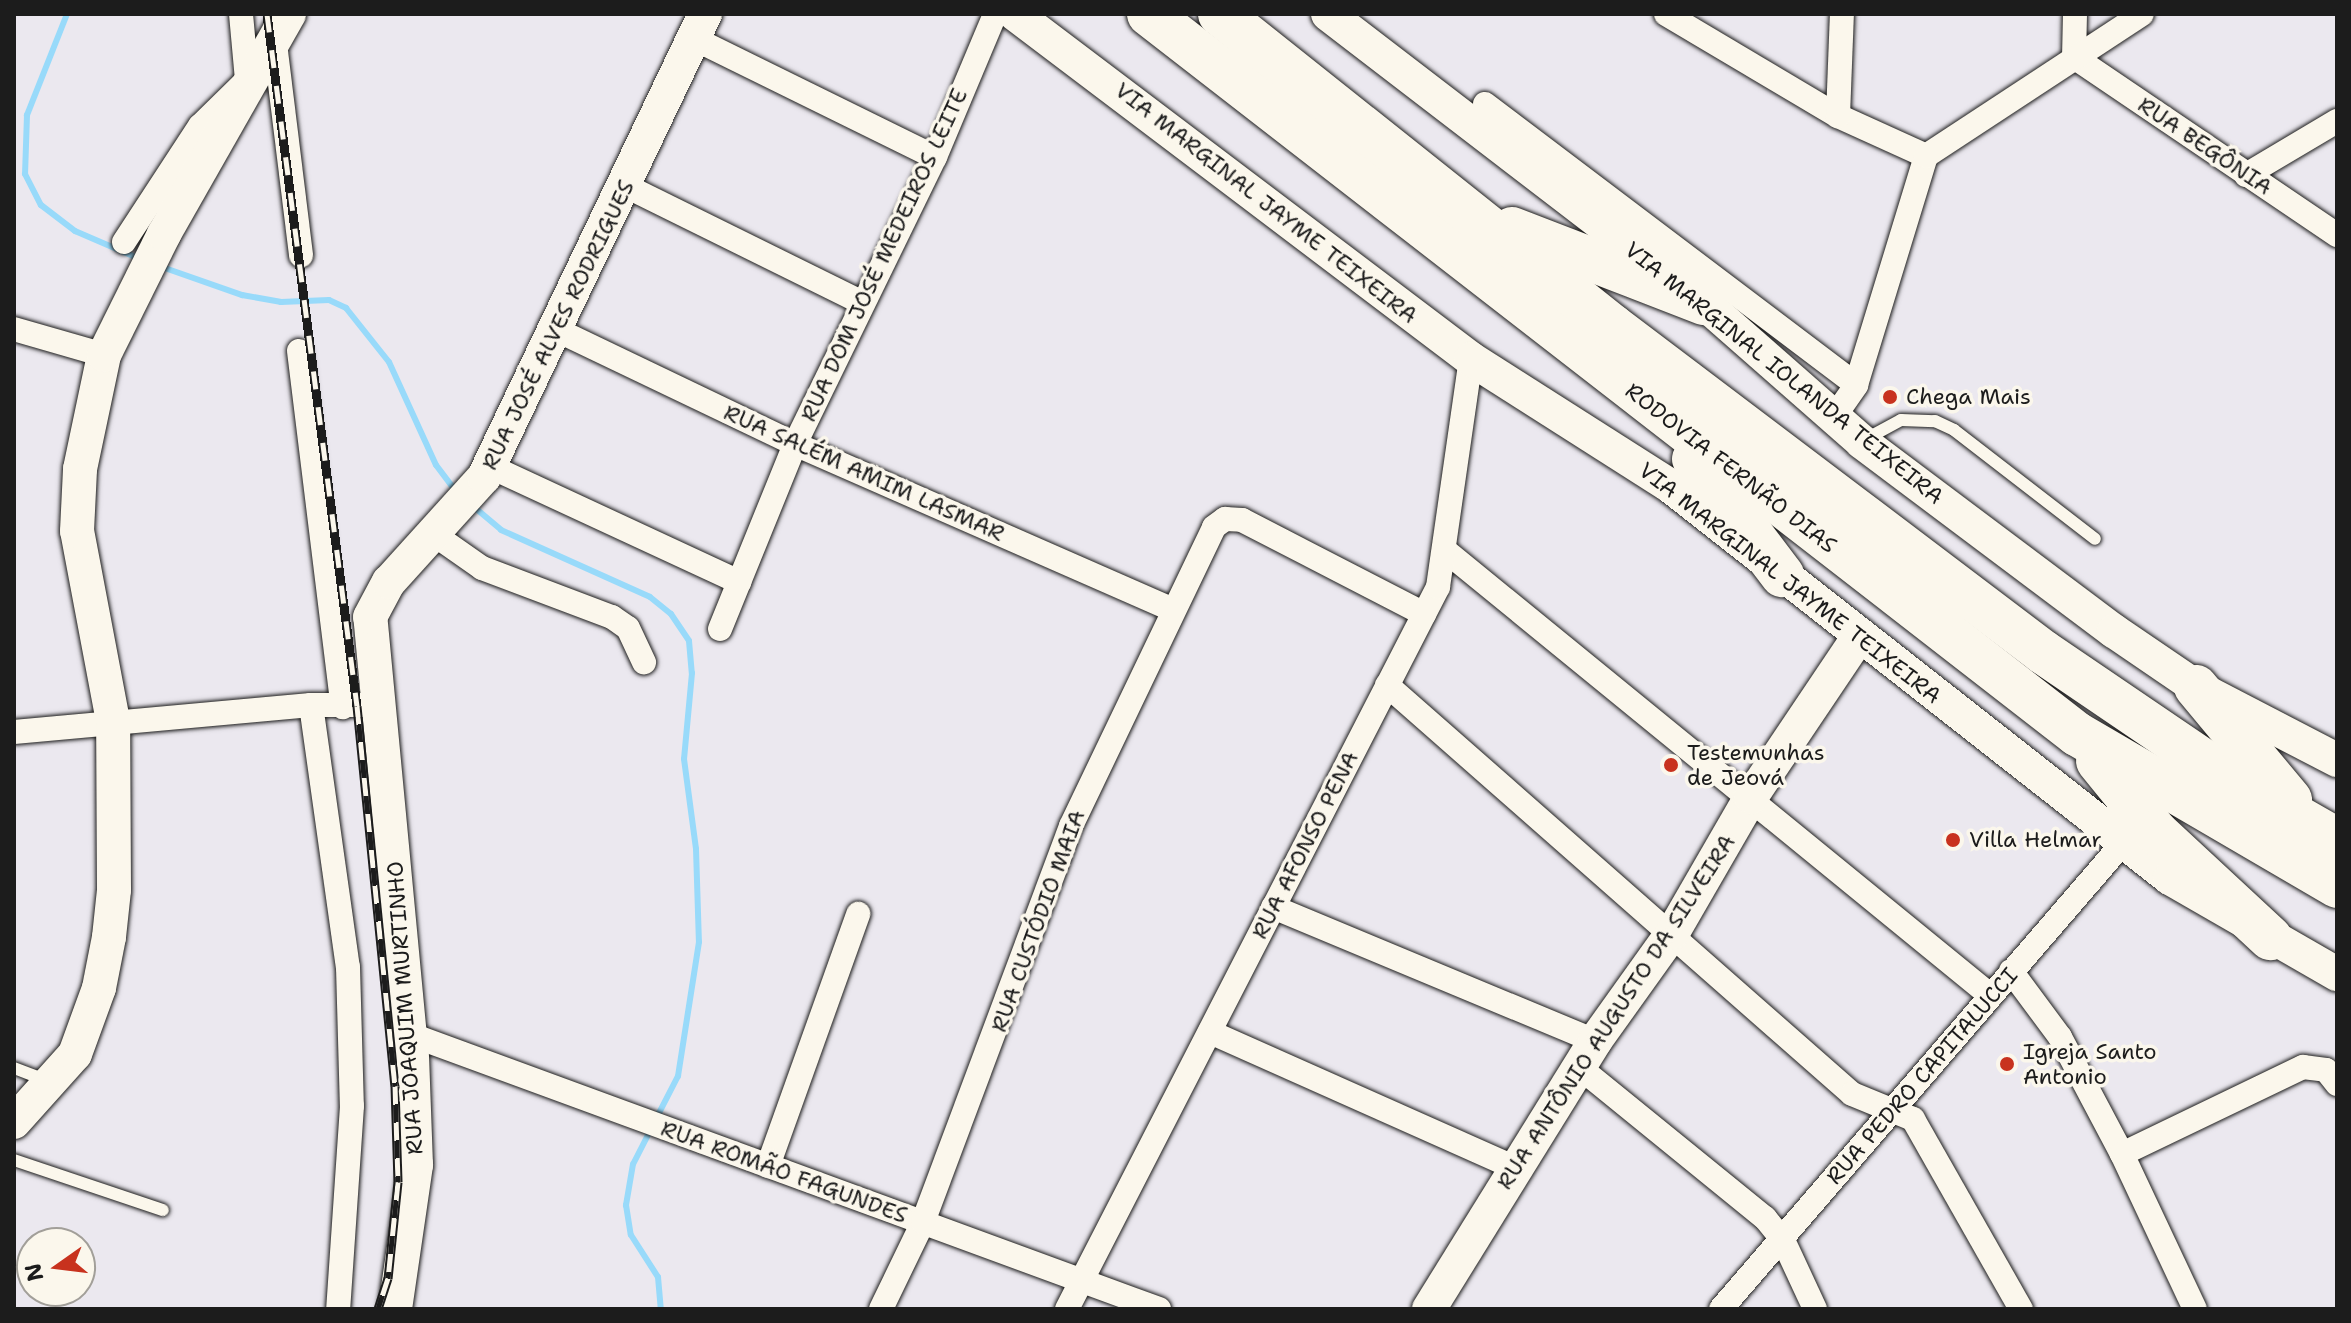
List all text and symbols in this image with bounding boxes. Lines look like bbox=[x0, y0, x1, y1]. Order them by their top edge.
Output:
street label: VIA MARGINAL JAYME TEIXEIRA bbox=[1110, 77, 1422, 329]
street label: RUA DOM JOSÉ MEDEIROS LEITE bbox=[795, 84, 973, 426]
street label: RUA BEGÔNIA bbox=[2133, 91, 2277, 201]
street label: RUA JOSÉ ALVES RODRIGUES bbox=[476, 176, 640, 474]
street label: VIA MARGINAL IOLANDA TEIXEIRA bbox=[1619, 236, 1949, 510]
street label: RODOVIA FERNÃO DIAS bbox=[1620, 377, 1842, 559]
place label: Chega Mais bbox=[1906, 384, 2031, 410]
marker: Chega Mais bbox=[1881, 388, 1899, 406]
street label: RUA SALÉM AMIM LASMAR bbox=[720, 399, 1008, 547]
street label: VIA MARGINAL JAYME TEIXEIRA bbox=[1634, 457, 1946, 709]
place label: Testemunhas de Jeová bbox=[1687, 739, 1825, 790]
street label: RUA AFONSO PENA bbox=[1246, 747, 1364, 943]
marker: Testemunhas de Jeová bbox=[1662, 756, 1680, 774]
street label: RUA CUSTÓDIO MAIA bbox=[986, 806, 1090, 1036]
place label: Villa Helmar bbox=[1969, 827, 2102, 853]
street label: RUA ANTÔNIO AUGUSTO DA SILVEIRA bbox=[1491, 830, 1741, 1194]
marker: Villa Helmar bbox=[1944, 831, 1962, 849]
street label: RUA JOAQUIM MURTINHO bbox=[382, 860, 428, 1156]
street label: RUA PEDRO CAPITALUCCI bbox=[1821, 962, 2023, 1190]
place label: Igreja Santo Antonio bbox=[2023, 1038, 2157, 1090]
marker: Igreja Santo Antonio bbox=[1998, 1055, 2016, 1073]
street label: RUA ROMÃO FAGUNDES bbox=[657, 1115, 911, 1229]
north arrow bbox=[16, 1227, 96, 1307]
text: N bbox=[18, 1260, 50, 1284]

